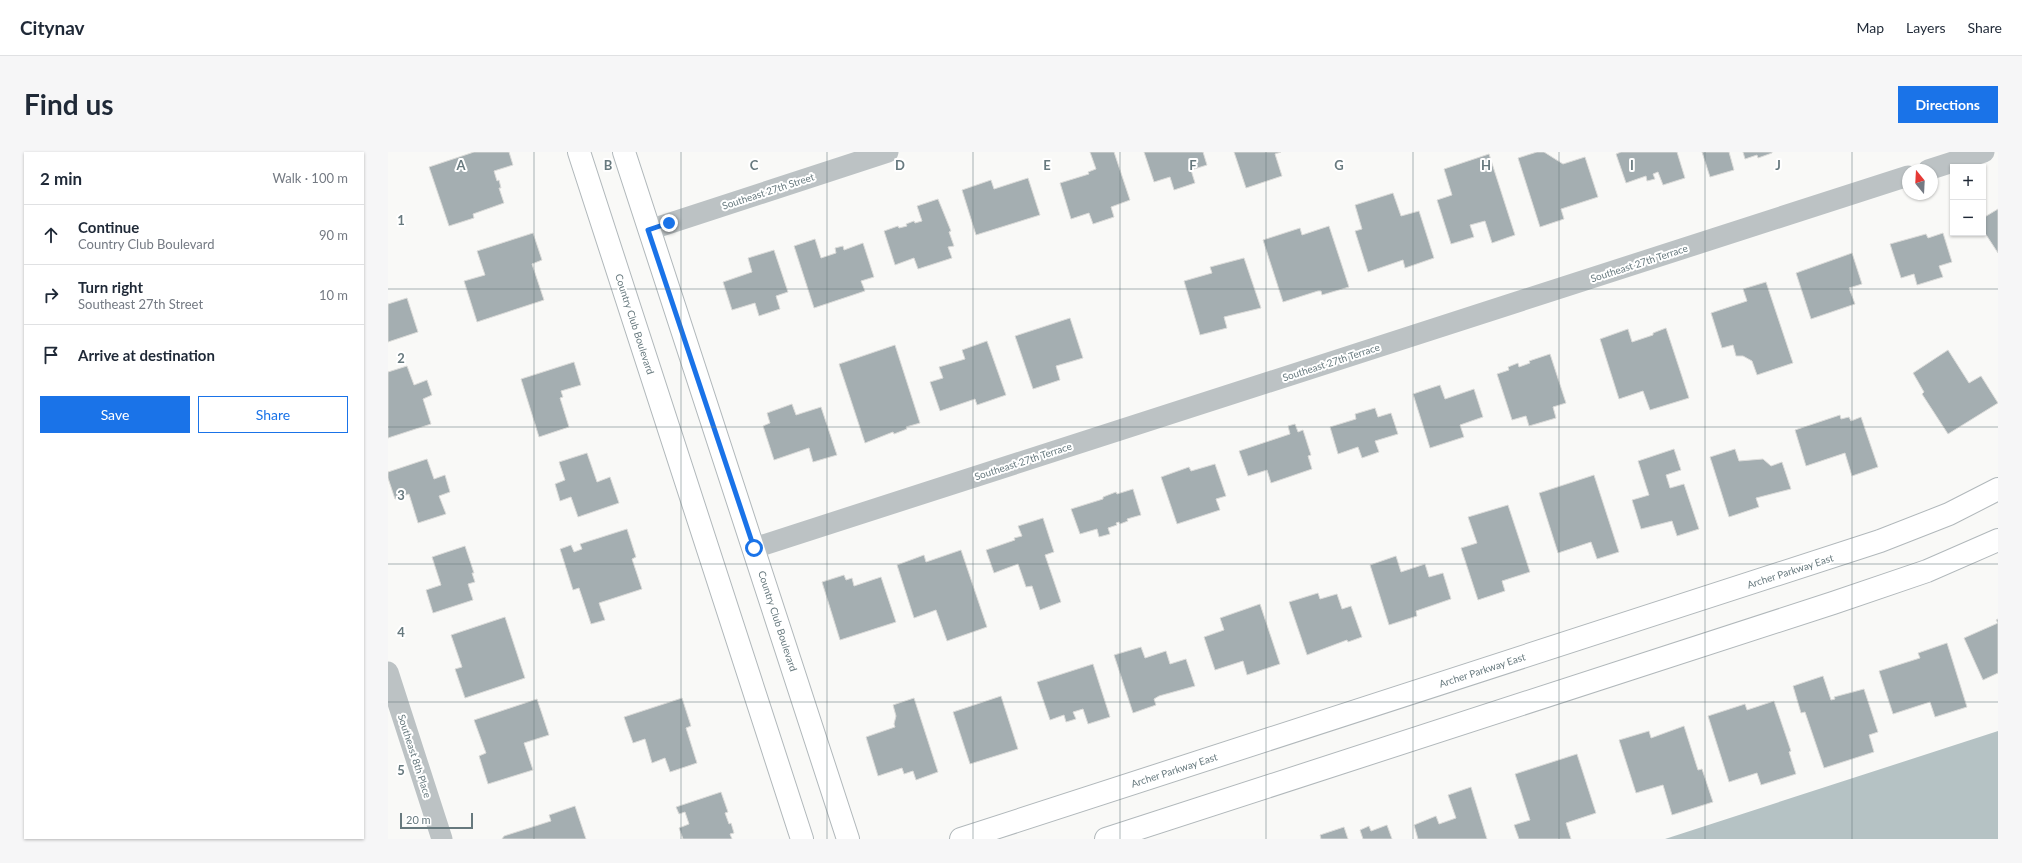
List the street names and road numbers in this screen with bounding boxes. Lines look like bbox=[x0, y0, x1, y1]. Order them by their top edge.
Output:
street label: Southeast 27th Street bbox=[720, 170, 816, 212]
street label: Southeast 27th Terrace bbox=[1589, 242, 1689, 284]
street label: Country Club Boulevard bbox=[613, 272, 657, 376]
street label: Southeast 27th Terrace bbox=[1281, 341, 1381, 383]
street label: Southeast 27th Terrace bbox=[973, 440, 1073, 482]
street label: Archer Parkway East bbox=[1745, 551, 1835, 591]
street label: Country Club Boulevard bbox=[756, 569, 800, 673]
street label: Archer Parkway East bbox=[1437, 650, 1527, 690]
street label: Southeast 8th Place bbox=[396, 713, 434, 799]
street label: Archer Parkway East bbox=[1129, 750, 1219, 790]

